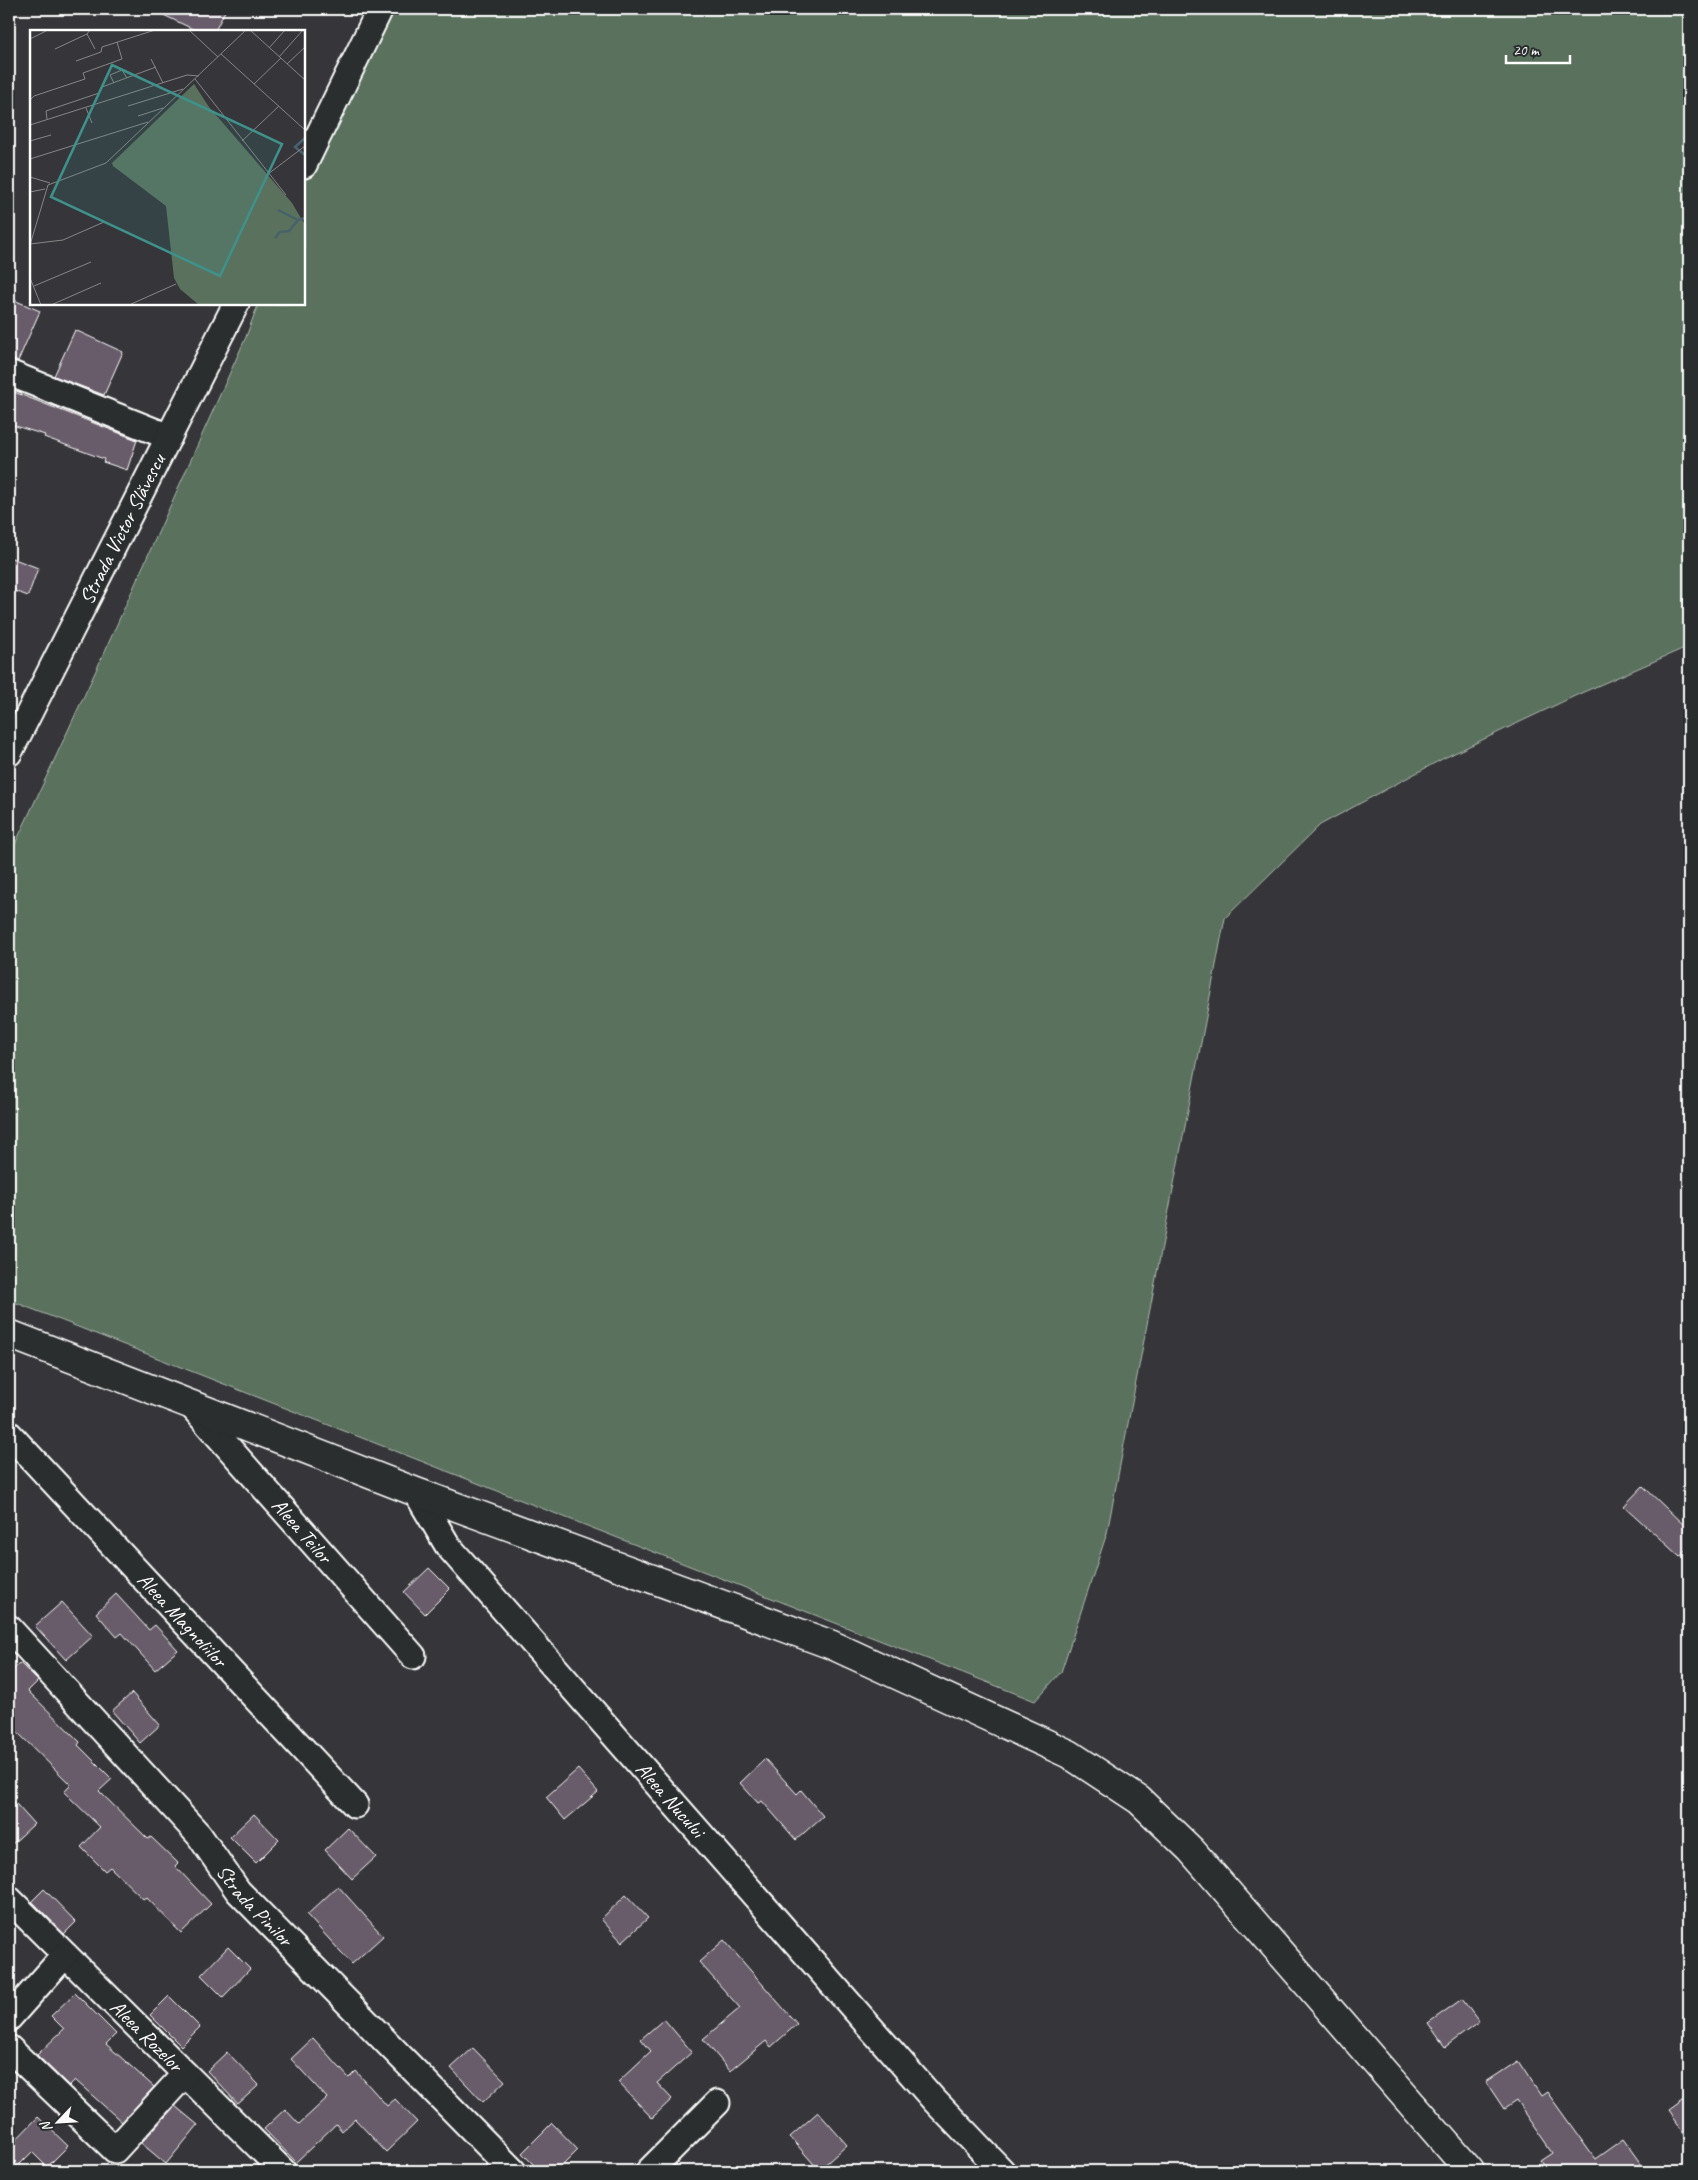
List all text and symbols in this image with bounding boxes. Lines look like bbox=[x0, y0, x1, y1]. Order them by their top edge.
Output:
inset map bbox=[30, 30, 305, 305]
scale bar bbox=[1506, 32, 1569, 64]
text: 20 m bbox=[1513, 41, 1540, 60]
street label: Strada Victor Slăvescu bbox=[73, 448, 172, 608]
street label: Aleea Teilor bbox=[266, 1493, 339, 1570]
street label: Aleea Magnoliilor bbox=[132, 1567, 234, 1674]
street label: Aleea Nucului bbox=[630, 1756, 713, 1845]
street label: Strada Pinilor bbox=[211, 1860, 299, 1953]
street label: Aleea Rozelor bbox=[105, 1994, 189, 2078]
north arrow bbox=[32, 2098, 82, 2148]
text: N bbox=[36, 2118, 56, 2135]

